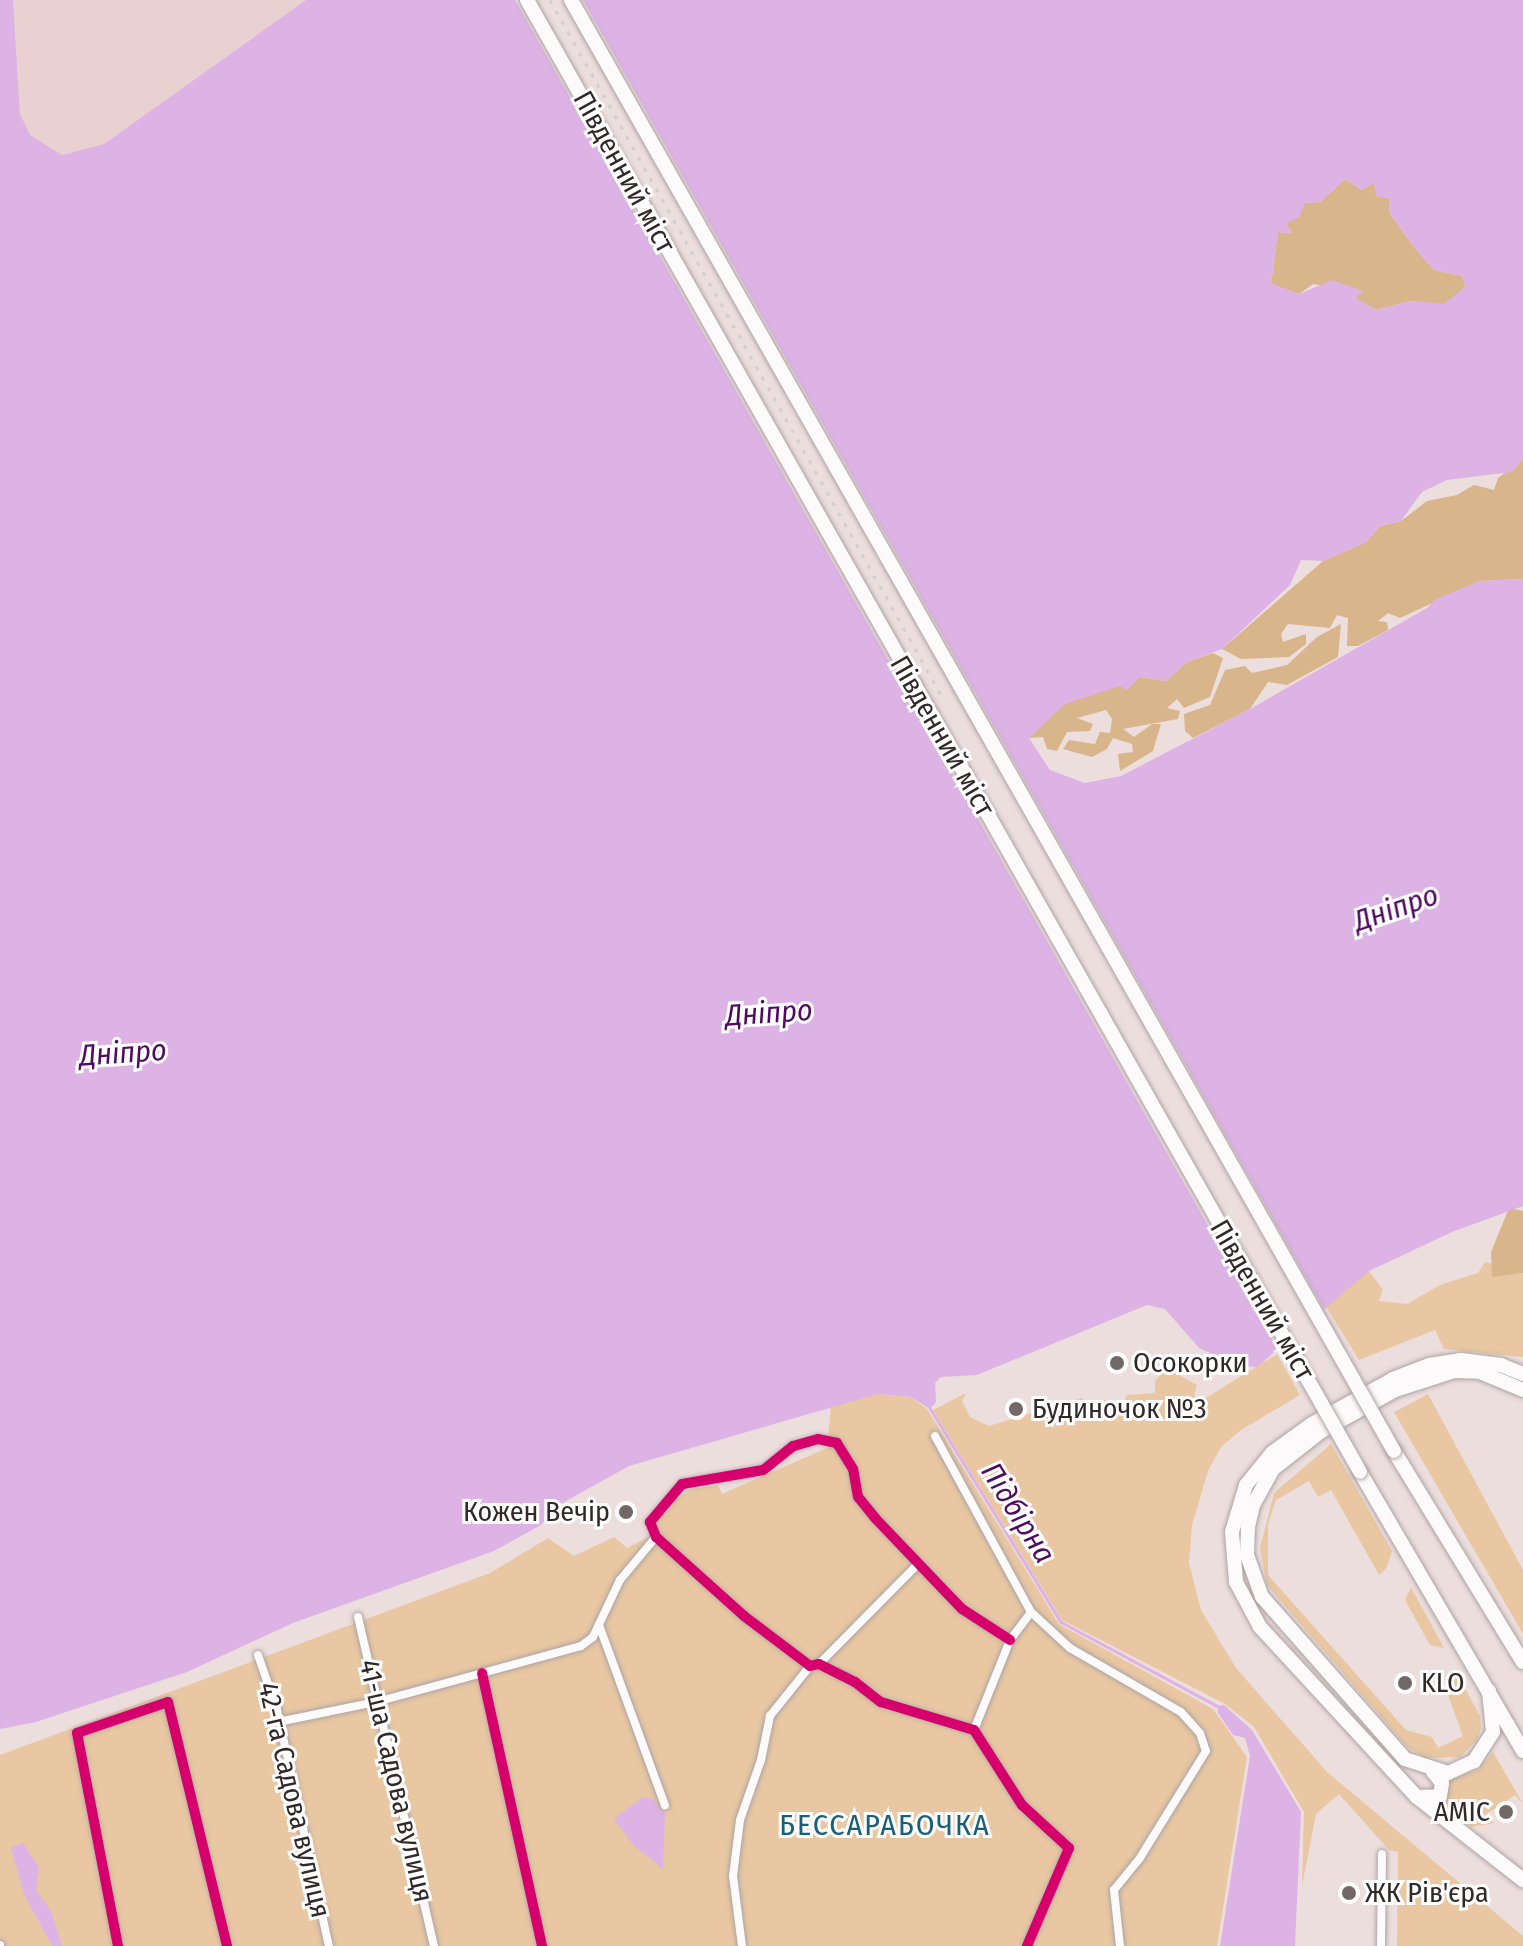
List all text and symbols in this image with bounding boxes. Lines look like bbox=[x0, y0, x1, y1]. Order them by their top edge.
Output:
street label: Південний міст bbox=[566, 85, 682, 259]
street label: Південний міст bbox=[883, 650, 1001, 822]
water label: Дніпро bbox=[1349, 877, 1443, 939]
water label: Дніпро bbox=[724, 992, 814, 1034]
water label: Дніпро bbox=[78, 1032, 168, 1074]
street label: Південний міст bbox=[1203, 1214, 1321, 1386]
place label: Осокорки bbox=[1133, 1346, 1247, 1380]
marker: Осокорки bbox=[1108, 1354, 1126, 1372]
place label: Будиночок №3 bbox=[1032, 1392, 1207, 1426]
marker: Будиночок №3 bbox=[1007, 1400, 1025, 1418]
water label: Підбірна bbox=[973, 1456, 1063, 1570]
place label: Кожен Вечір bbox=[463, 1495, 610, 1529]
marker: Кожен Вечір bbox=[617, 1503, 635, 1521]
street label: 41-ша Садова вулиця bbox=[352, 1656, 440, 1906]
place label: KLO bbox=[1421, 1666, 1465, 1700]
marker: KLO bbox=[1396, 1674, 1414, 1692]
street label: 42-га Садова вулиця bbox=[251, 1679, 337, 1921]
place label: AMIC bbox=[1434, 1795, 1490, 1829]
marker: AMIC bbox=[1497, 1803, 1515, 1821]
district label: БЕССАРАБОЧКА bbox=[779, 1807, 991, 1843]
place label: ЖК Рів'єра bbox=[1365, 1876, 1489, 1910]
marker: ЖК Рів'єра bbox=[1340, 1884, 1358, 1902]

